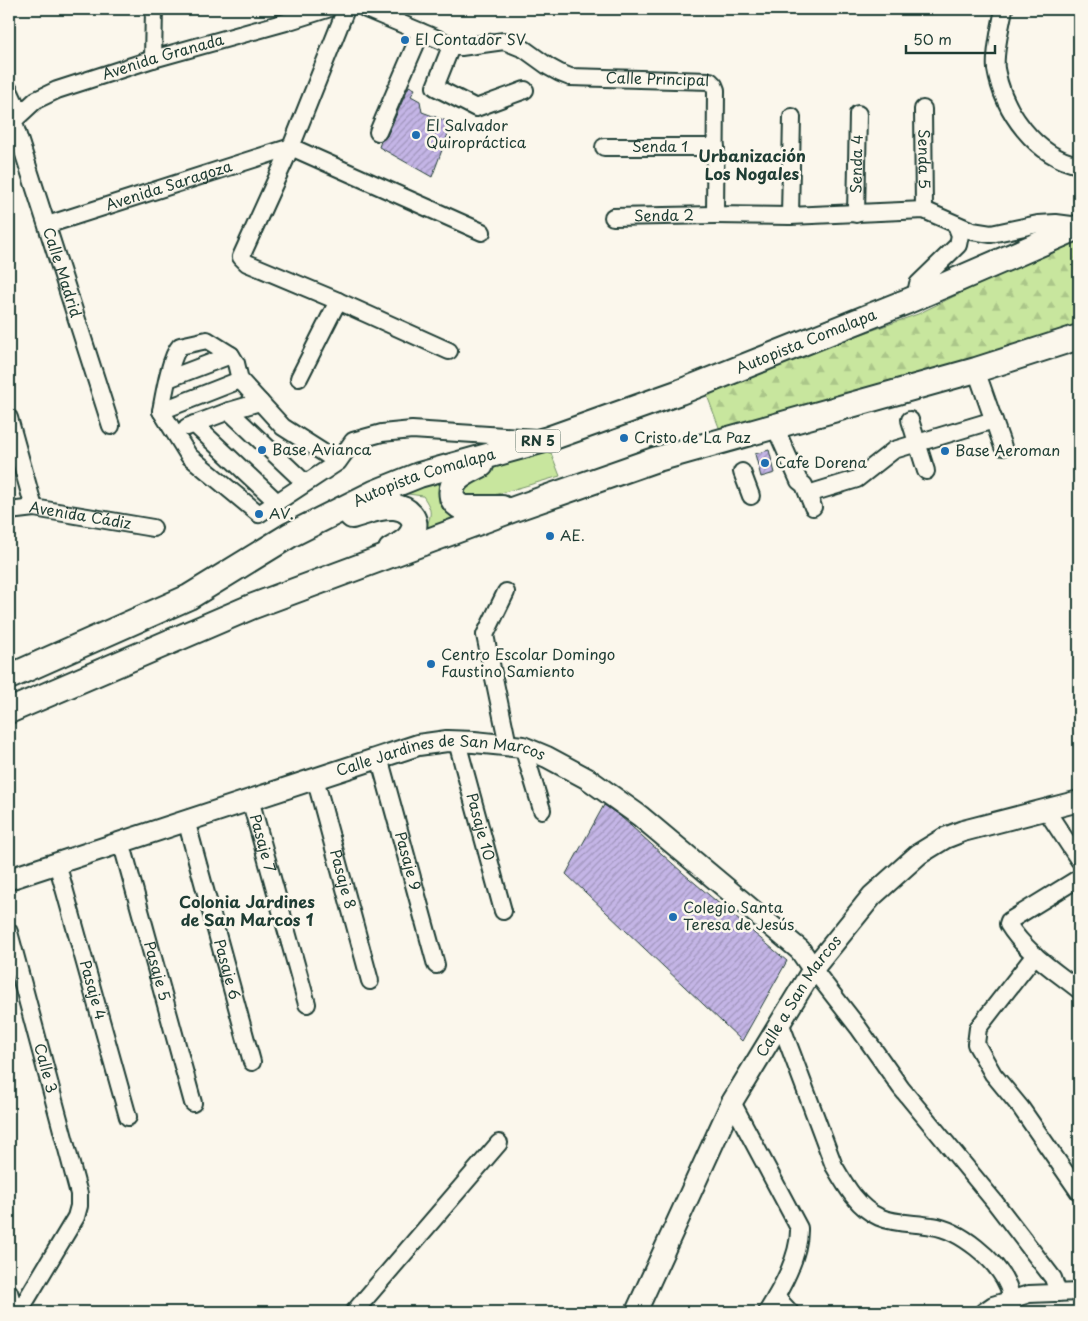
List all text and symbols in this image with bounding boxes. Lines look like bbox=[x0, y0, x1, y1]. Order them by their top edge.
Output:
scale bar bbox=[906, 22, 994, 54]
street label: Avenida Granada bbox=[99, 27, 227, 85]
place label: El Contador SV bbox=[415, 27, 526, 50]
text: 50 m bbox=[913, 27, 952, 50]
marker: El Contador SV bbox=[399, 34, 411, 46]
street label: Calle Principal bbox=[605, 65, 710, 91]
place label: El Salvador Quiropráctica bbox=[426, 113, 527, 153]
marker: El Salvador Quiropráctica bbox=[410, 129, 422, 141]
street label: Senda 5 bbox=[913, 129, 937, 189]
street label: Senda 1 bbox=[632, 134, 688, 157]
street label: Senda 4 bbox=[843, 134, 868, 194]
district label: Urbanización Los Nogales bbox=[698, 143, 806, 185]
street label: Avenida Saragoza bbox=[102, 153, 235, 216]
street label: Senda 2 bbox=[634, 202, 694, 227]
street label: Calle Madrid bbox=[38, 224, 88, 320]
street label: Autopista Comalapa bbox=[732, 302, 880, 379]
place label: Cristo de La Paz bbox=[634, 425, 751, 448]
road number: RN 5 bbox=[516, 430, 560, 452]
marker: Cristo de La Paz bbox=[618, 432, 630, 444]
place label: Base Avianca bbox=[272, 437, 372, 460]
place label: Base Aeroman bbox=[955, 438, 1060, 461]
street label: Autopista Comalapa bbox=[348, 441, 498, 512]
marker: Base Avianca bbox=[256, 444, 268, 456]
marker: Base Aeroman bbox=[939, 445, 951, 457]
place label: Cafe Dorena bbox=[775, 450, 868, 473]
marker: Cafe Dorena bbox=[759, 457, 771, 469]
street label: Avenida Cádiz bbox=[28, 494, 133, 534]
place label: AV. bbox=[269, 501, 294, 524]
marker: AV. bbox=[253, 508, 265, 520]
place label: AE. bbox=[560, 523, 585, 546]
marker: AE. bbox=[544, 530, 556, 542]
place label: Centro Escolar Domingo Faustino Samiento bbox=[441, 642, 615, 682]
marker: Centro Escolar Domingo Faustino Samiento bbox=[425, 658, 437, 670]
street label: Calle Jardines de San Marcos bbox=[333, 728, 550, 781]
street label: Pasaje 10 bbox=[461, 790, 502, 863]
street label: Pasaje 7 bbox=[245, 811, 283, 875]
street label: Pasaje 9 bbox=[390, 829, 428, 893]
street label: Pasaje 8 bbox=[325, 847, 363, 911]
district label: Colonia Jardines de San Marcos 1 bbox=[179, 889, 315, 931]
place label: Colegio Santa Teresa de Jesús bbox=[683, 895, 794, 935]
marker: Colegio Santa Teresa de Jesús bbox=[667, 911, 679, 923]
street label: Calle a San Marcos bbox=[749, 929, 846, 1061]
street label: Pasaje 6 bbox=[209, 936, 247, 1002]
street label: Pasaje 5 bbox=[139, 938, 177, 1003]
street label: Pasaje 4 bbox=[75, 957, 113, 1022]
street label: Calle 3 bbox=[29, 1040, 64, 1095]

